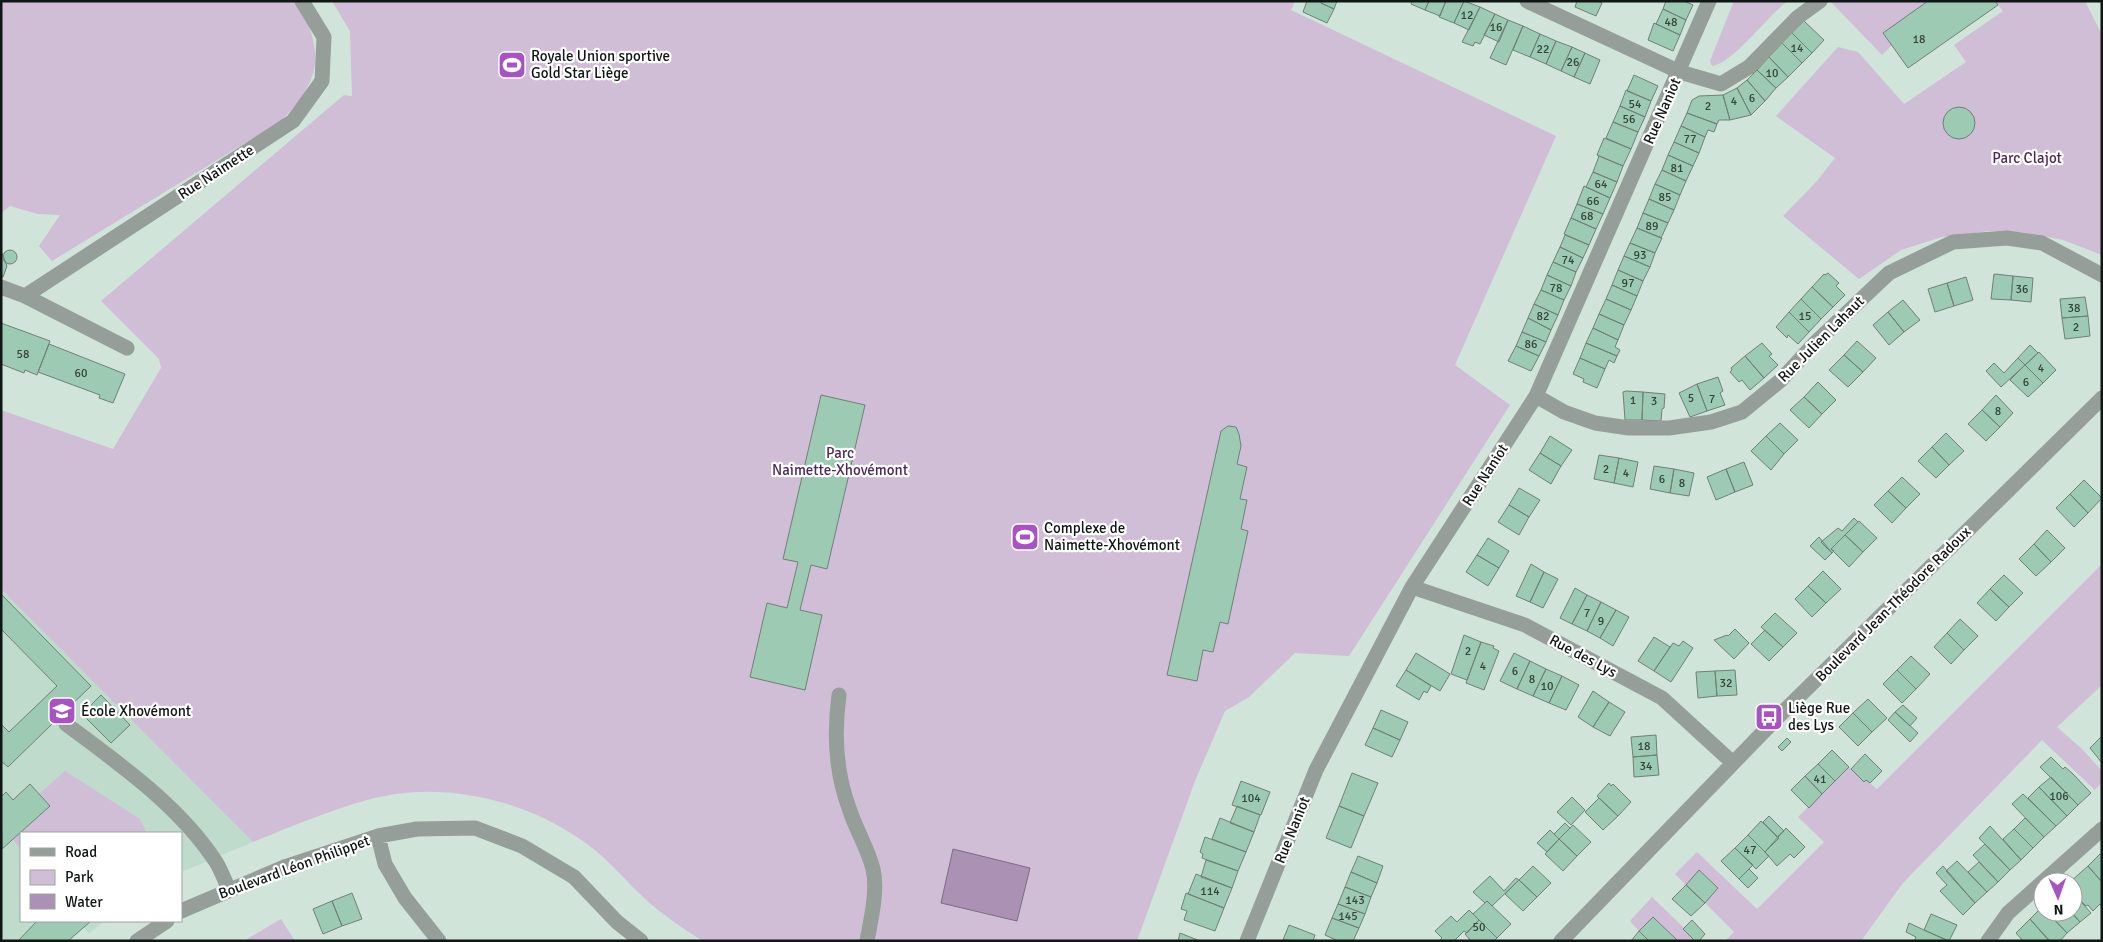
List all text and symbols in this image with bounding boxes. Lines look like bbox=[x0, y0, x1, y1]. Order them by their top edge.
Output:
house number: 12 bbox=[1461, 8, 1473, 23]
house number: 48 bbox=[1665, 15, 1677, 30]
house number: 16 bbox=[1490, 20, 1502, 35]
house number: 18 bbox=[1913, 32, 1925, 47]
house number: 14 bbox=[1791, 41, 1804, 56]
house number: 22 bbox=[1537, 42, 1549, 57]
place label: Royale Union sportive Gold Star Liège bbox=[531, 47, 670, 82]
sports icon: Royale Union sportive Gold Star Liège bbox=[497, 50, 527, 80]
house number: 26 bbox=[1567, 55, 1579, 70]
house number: 10 bbox=[1766, 66, 1778, 81]
street label: Rue Naniot bbox=[1639, 75, 1685, 147]
house number: 6 bbox=[1749, 91, 1755, 106]
house number: 4 bbox=[1731, 94, 1738, 109]
house number: 54 bbox=[1629, 97, 1642, 112]
house number: 2 bbox=[1705, 99, 1711, 114]
house number: 56 bbox=[1623, 112, 1635, 127]
house number: 77 bbox=[1684, 132, 1696, 147]
street label: Rue Naimette bbox=[175, 141, 257, 203]
park label: Parc Clajot bbox=[1992, 149, 2062, 167]
house number: 81 bbox=[1671, 161, 1683, 176]
house number: 64 bbox=[1595, 177, 1608, 192]
house number: 85 bbox=[1659, 190, 1671, 205]
house number: 66 bbox=[1587, 194, 1599, 209]
house number: 68 bbox=[1581, 209, 1593, 224]
house number: 89 bbox=[1646, 219, 1658, 234]
house number: 93 bbox=[1634, 248, 1646, 263]
house number: 74 bbox=[1562, 253, 1575, 268]
house number: 97 bbox=[1622, 276, 1634, 291]
house number: 78 bbox=[1550, 281, 1562, 296]
house number: 36 bbox=[2016, 282, 2028, 297]
street label: Rue Julien Lahaut bbox=[1774, 292, 1868, 386]
house number: 38 bbox=[2068, 301, 2080, 316]
house number: 82 bbox=[1537, 309, 1549, 324]
house number: 15 bbox=[1799, 309, 1811, 324]
house number: 2 bbox=[2073, 320, 2079, 335]
house number: 86 bbox=[1525, 337, 1537, 352]
house number: 58 bbox=[17, 347, 29, 362]
house number: 4 bbox=[2038, 361, 2045, 376]
house number: 60 bbox=[75, 366, 87, 381]
house number: 6 bbox=[2023, 375, 2029, 390]
house number: 5 bbox=[1688, 391, 1694, 406]
house number: 7 bbox=[1709, 392, 1715, 407]
house number: 1 bbox=[1630, 393, 1636, 408]
house number: 3 bbox=[1651, 394, 1657, 409]
house number: 8 bbox=[1995, 404, 2001, 419]
street label: Rue Naniot bbox=[1458, 440, 1512, 510]
park label: Parc Naimette-Xhovémont bbox=[772, 444, 908, 479]
house number: 2 bbox=[1603, 462, 1609, 477]
house number: 4 bbox=[1623, 466, 1630, 481]
house number: 6 bbox=[1659, 472, 1665, 487]
house number: 8 bbox=[1679, 476, 1685, 491]
place label: Complexe de Naimette-Xhovémont bbox=[1044, 519, 1180, 554]
sports icon: Complexe de Naimette-Xhovémont bbox=[1010, 522, 1040, 552]
street label: Boulevard Jean-Théodore Radoux bbox=[1812, 523, 1974, 685]
house number: 7 bbox=[1584, 606, 1590, 621]
house number: 9 bbox=[1598, 614, 1604, 629]
street label: Rue des Lys bbox=[1546, 631, 1620, 681]
house number: 2 bbox=[1465, 644, 1471, 659]
house number: 4 bbox=[1480, 659, 1487, 674]
house number: 6 bbox=[1512, 664, 1518, 679]
house number: 8 bbox=[1529, 672, 1535, 687]
house number: 32 bbox=[1720, 676, 1732, 691]
house number: 10 bbox=[1541, 679, 1553, 694]
school or university icon: École Xhovémont bbox=[47, 696, 77, 726]
place label: Liège Rue des Lys bbox=[1788, 699, 1850, 734]
place label: École Xhovémont bbox=[81, 701, 191, 720]
bus stop icon: Liège Rue des Lys bbox=[1754, 702, 1784, 732]
house number: 18 bbox=[1638, 739, 1650, 754]
house number: 34 bbox=[1640, 759, 1653, 774]
house number: 41 bbox=[1814, 772, 1826, 787]
house number: 106 bbox=[2049, 789, 2069, 804]
house number: 104 bbox=[1241, 791, 1261, 806]
street label: Rue Naniot bbox=[1270, 794, 1314, 866]
street label: Boulevard Léon Philippet bbox=[216, 831, 372, 903]
legend bbox=[20, 832, 182, 922]
text: Road bbox=[65, 843, 97, 861]
house number: 47 bbox=[1744, 843, 1756, 858]
text: Park bbox=[65, 868, 94, 886]
north arrow bbox=[2033, 872, 2083, 922]
house number: 114 bbox=[1200, 884, 1220, 899]
text: Water bbox=[65, 893, 103, 911]
house number: 143 bbox=[1345, 893, 1365, 908]
text: N bbox=[2053, 901, 2064, 918]
house number: 145 bbox=[1338, 909, 1358, 924]
house number: 50 bbox=[1473, 920, 1485, 935]

